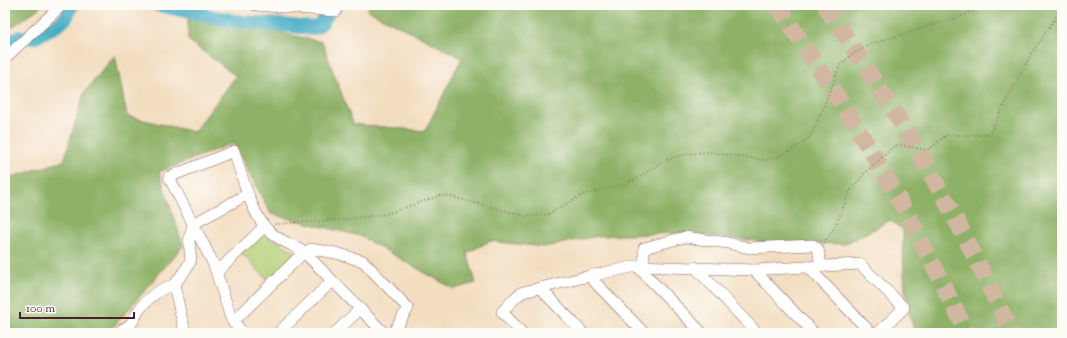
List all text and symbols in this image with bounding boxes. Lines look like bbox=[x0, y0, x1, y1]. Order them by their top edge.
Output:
scale bar bbox=[20, 294, 134, 320]
text: 100 m bbox=[26, 300, 55, 318]

